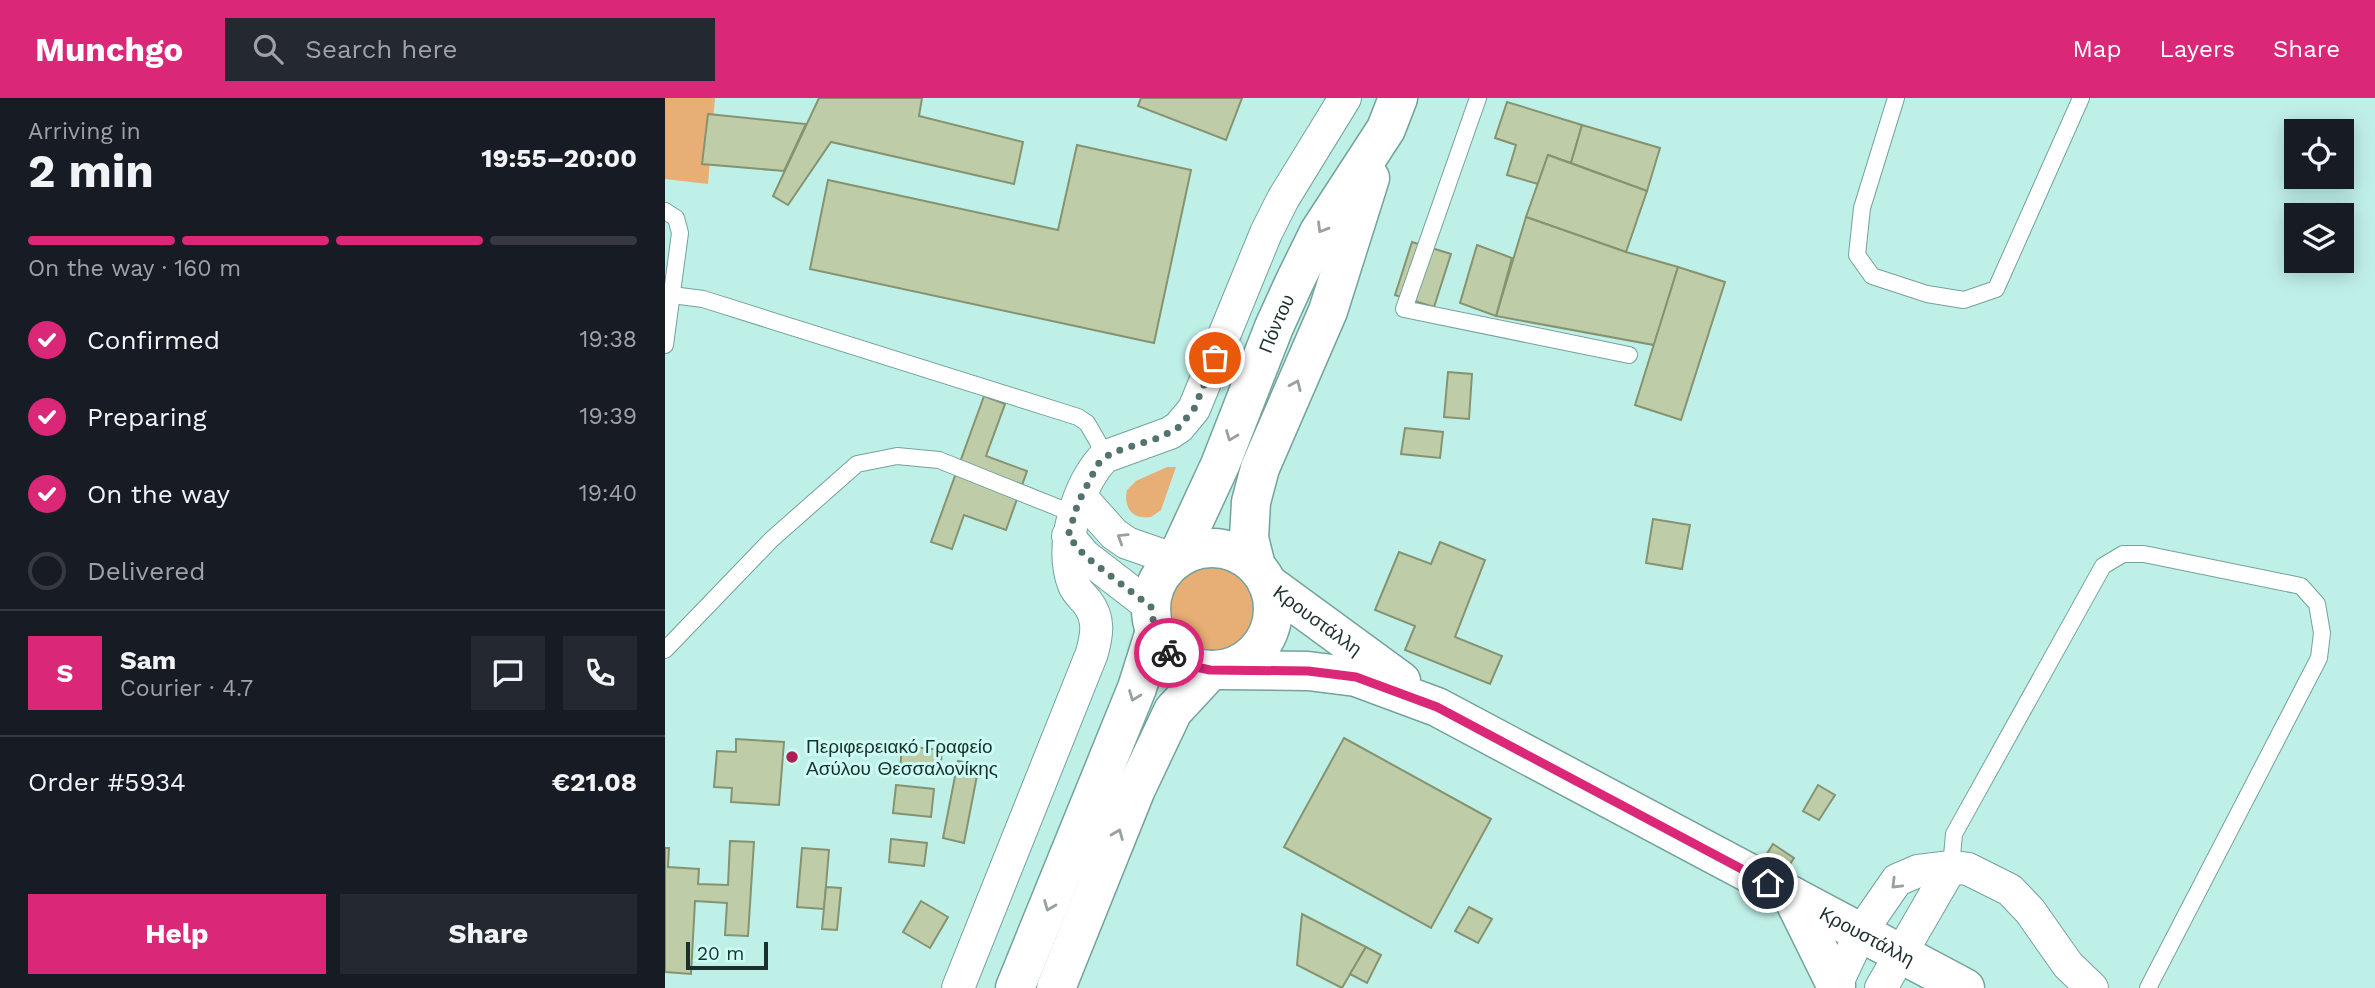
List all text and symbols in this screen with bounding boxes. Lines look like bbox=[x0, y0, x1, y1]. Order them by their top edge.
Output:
search box bbox=[225, 18, 715, 81]
text: Munchgo bbox=[35, 30, 183, 69]
icon: search bbox=[249, 30, 287, 68]
text: Search here bbox=[305, 34, 458, 64]
text: Map bbox=[2073, 35, 2121, 63]
text: Layers bbox=[2159, 35, 2235, 63]
text: Share bbox=[2273, 35, 2340, 63]
text: Arriving in bbox=[28, 118, 141, 145]
map controls bbox=[2284, 119, 2354, 273]
button: locate bbox=[2284, 119, 2354, 189]
text: 19:55–20:00 bbox=[481, 143, 637, 173]
text: 2 min bbox=[28, 144, 154, 198]
button: layers bbox=[2284, 203, 2354, 273]
one-way arrow bbox=[1318, 220, 1331, 233]
text: On the way · 160 m bbox=[28, 255, 241, 282]
street label: Πόντου bbox=[1253, 290, 1299, 356]
icon: check bbox=[28, 321, 66, 359]
text: Confirmed bbox=[87, 325, 220, 355]
text: 19:38 bbox=[579, 326, 637, 353]
pin bbox=[1185, 328, 1245, 388]
icon: bag bbox=[1196, 339, 1234, 377]
one-way arrow bbox=[1288, 380, 1302, 392]
icon: check bbox=[28, 398, 66, 436]
text: Preparing bbox=[87, 402, 207, 432]
text: 19:39 bbox=[579, 403, 637, 430]
one-way arrow bbox=[1226, 429, 1240, 441]
icon: check bbox=[28, 475, 66, 513]
text: On the way bbox=[87, 479, 230, 509]
text: 19:40 bbox=[579, 480, 637, 507]
one-way arrow bbox=[1117, 533, 1130, 546]
text: Delivered bbox=[87, 556, 206, 586]
street label: Κρουστάλλη bbox=[1269, 580, 1367, 660]
courier bbox=[1134, 618, 1204, 688]
icon: bike bbox=[1150, 634, 1188, 672]
button: chat bbox=[471, 636, 545, 710]
button: phone bbox=[563, 636, 637, 710]
text: Sam bbox=[120, 645, 176, 675]
text: S bbox=[57, 658, 73, 688]
text: Courier · 4.7 bbox=[120, 675, 253, 702]
one-way arrow bbox=[1129, 689, 1143, 701]
place label: Περιφερειακό Γραφείο Ασύλου Θεσσαλονίκης bbox=[806, 735, 998, 780]
marker: Περιφερειακό Γραφείο Ασύλου Θεσσαλονίκης bbox=[784, 749, 800, 765]
text: Order #5934 bbox=[28, 767, 186, 797]
text: €21.08 bbox=[552, 767, 637, 797]
one-way arrow bbox=[1110, 828, 1124, 841]
pin bbox=[1738, 853, 1798, 913]
icon: home bbox=[1749, 864, 1787, 902]
one-way arrow bbox=[1892, 876, 1905, 889]
button: Help bbox=[28, 894, 326, 974]
button: Share bbox=[340, 894, 637, 974]
one-way arrow bbox=[1043, 900, 1057, 912]
street label: Κρουστάλλη bbox=[1816, 901, 1918, 970]
scale bar bbox=[686, 939, 768, 971]
text: 20 m bbox=[697, 942, 744, 965]

